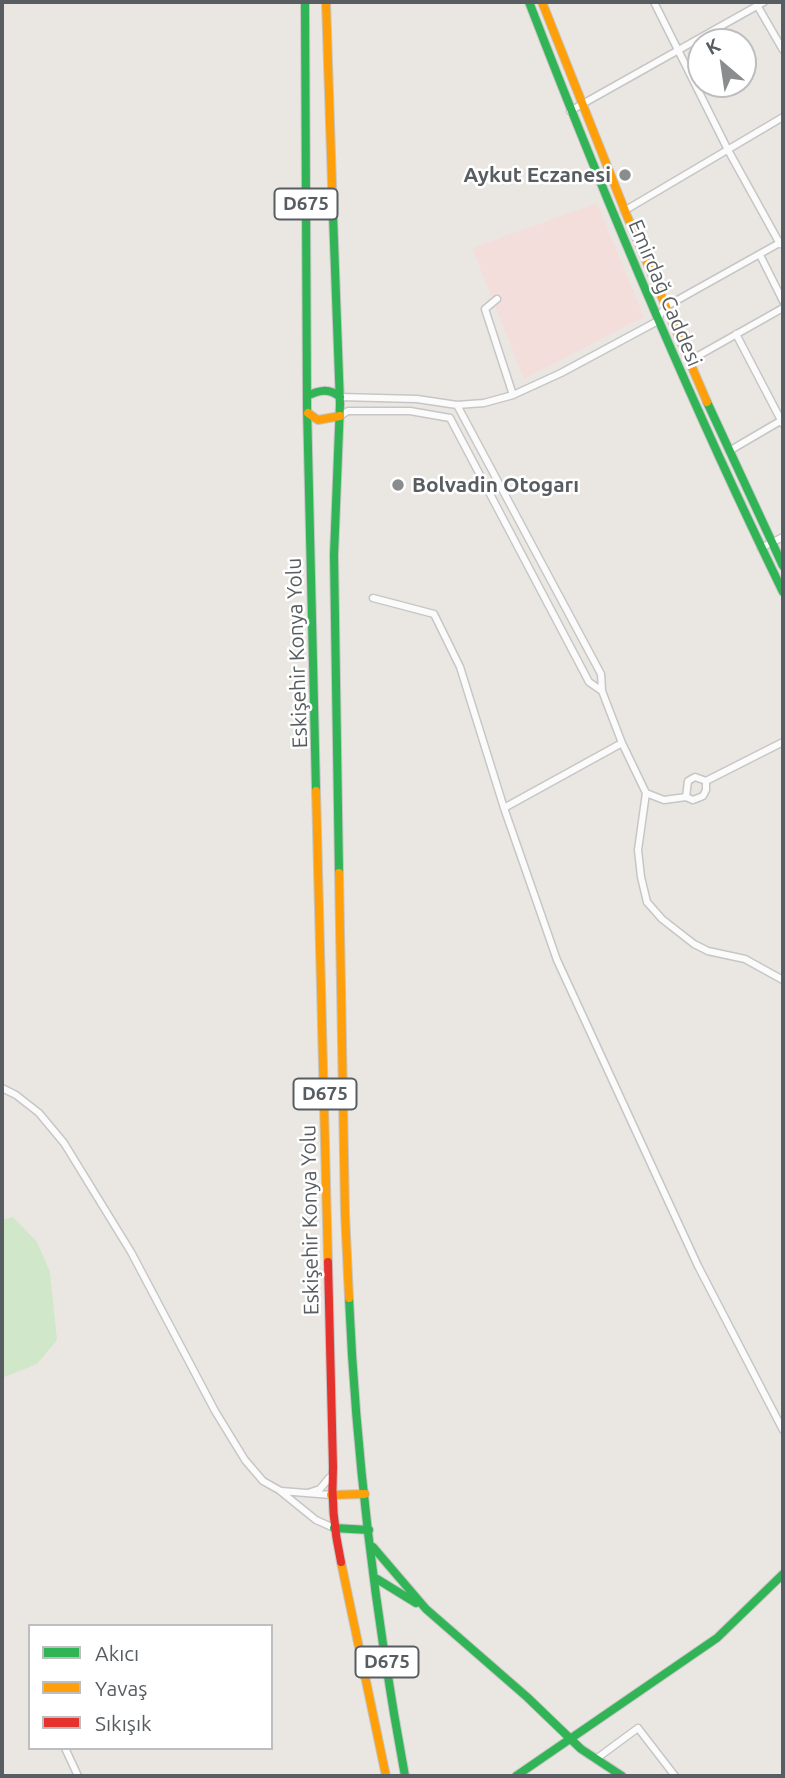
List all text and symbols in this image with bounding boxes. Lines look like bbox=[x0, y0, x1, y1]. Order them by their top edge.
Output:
north arrow bbox=[687, 28, 757, 98]
text: K bbox=[702, 34, 724, 59]
place label: Aykut Eczanesi bbox=[464, 162, 611, 188]
marker: Aykut Eczanesi bbox=[617, 167, 633, 183]
road number: D675 bbox=[274, 188, 338, 220]
street label: Emirdağ Caddesi bbox=[623, 216, 707, 370]
place label: Bolvadin Otogarı bbox=[412, 472, 579, 498]
marker: Bolvadin Otogarı bbox=[390, 477, 406, 493]
street label: Eskişehir Konya Yolu bbox=[281, 557, 313, 749]
road number: D675 bbox=[294, 1078, 356, 1110]
street label: Eskişehir Konya Yolu bbox=[296, 1125, 324, 1315]
legend bbox=[28, 1624, 273, 1750]
text: Akıcı bbox=[95, 1641, 139, 1665]
road number: D675 bbox=[356, 1646, 418, 1678]
text: Yavaş bbox=[95, 1676, 147, 1700]
text: Sıkışık bbox=[95, 1711, 152, 1735]

